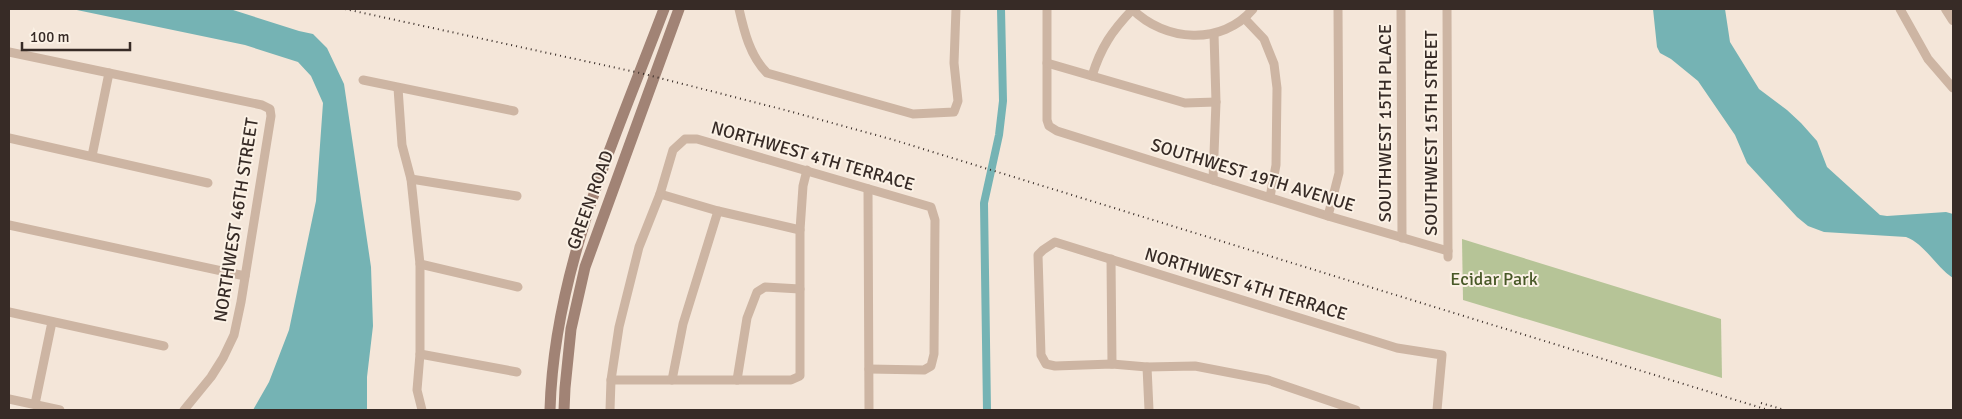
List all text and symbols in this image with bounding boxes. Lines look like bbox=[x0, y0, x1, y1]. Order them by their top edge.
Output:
scale bar bbox=[22, 20, 130, 52]
street label: SOUTHWEST 15TH PLACE bbox=[1374, 24, 1396, 222]
text: 100 m bbox=[30, 28, 70, 46]
street label: SOUTHWEST 15TH STREET bbox=[1420, 30, 1442, 236]
street label: NORTHWEST 46TH STREET bbox=[209, 116, 263, 324]
street label: NORTHWEST 4TH TERRACE bbox=[709, 116, 917, 196]
street label: SOUTHWEST 19TH AVENUE bbox=[1148, 133, 1358, 217]
street label: GREEN ROAD bbox=[562, 147, 618, 253]
street label: NORTHWEST 4TH TERRACE bbox=[1142, 243, 1350, 325]
park label: Ecidar Park bbox=[1450, 268, 1538, 290]

